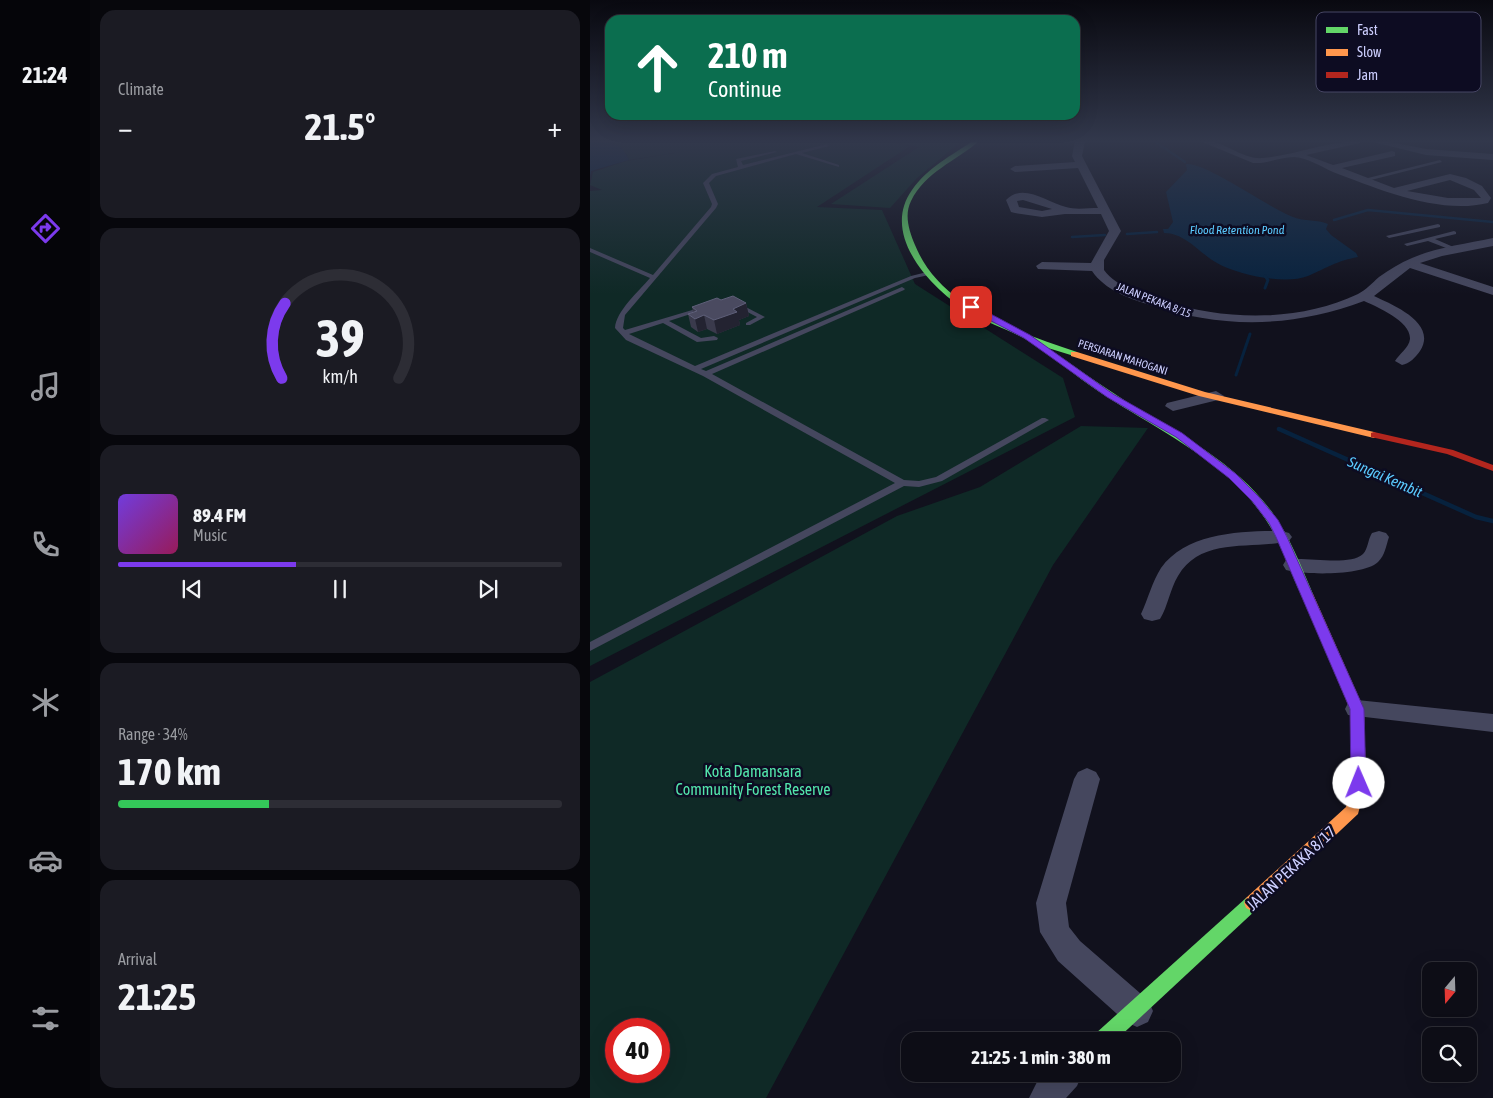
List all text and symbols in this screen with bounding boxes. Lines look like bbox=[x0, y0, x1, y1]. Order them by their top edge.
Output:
legend bbox=[1316, 12, 1481, 92]
text: Fast bbox=[1357, 22, 1378, 38]
icon: ahead bbox=[625, 35, 690, 100]
text: 210 m bbox=[708, 35, 787, 75]
text: Slow bbox=[1357, 44, 1382, 60]
text: 21:24 bbox=[22, 62, 68, 88]
text: Jam bbox=[1357, 67, 1378, 83]
text: Continue bbox=[708, 76, 782, 102]
text: Climate bbox=[118, 80, 164, 98]
text: 21.5° bbox=[305, 105, 375, 148]
text: − bbox=[118, 111, 133, 143]
text: + bbox=[547, 111, 562, 143]
icon: directions bbox=[28, 211, 63, 246]
water label: Flood Retention Pond bbox=[1190, 223, 1285, 237]
street label: JALAN PEKAKA 8/15 bbox=[1115, 280, 1193, 320]
pin bbox=[950, 286, 992, 328]
icon: arrive bbox=[957, 293, 985, 321]
text: 39 bbox=[316, 308, 364, 368]
street label: PERSIARAN MAHOGANI bbox=[1077, 337, 1169, 377]
text: km/h bbox=[322, 366, 358, 387]
icon: music bbox=[28, 369, 63, 404]
water label: Sungai Kembit bbox=[1344, 452, 1426, 501]
text: 89.4 FM bbox=[193, 504, 246, 526]
text: Music bbox=[193, 526, 227, 544]
icon: phone bbox=[28, 527, 63, 562]
icon: previous bbox=[178, 575, 206, 603]
icon: pause bbox=[326, 575, 354, 603]
icon: next bbox=[474, 575, 502, 603]
icon: climate bbox=[28, 685, 63, 720]
text: Range · 34% bbox=[118, 725, 188, 743]
text: 170 km bbox=[118, 750, 221, 793]
position arrow bbox=[1332, 756, 1384, 808]
park label: Kota Damansara Community Forest Reserve bbox=[676, 762, 831, 799]
street label: JALAN PEKAKA 8/17 bbox=[1243, 822, 1339, 914]
icon: car bbox=[28, 843, 63, 878]
text: Arrival bbox=[118, 950, 157, 968]
north arrow bbox=[1422, 962, 1478, 1018]
map controls bbox=[1422, 962, 1477, 1082]
text: 21:25 bbox=[118, 975, 196, 1018]
icon: filters bbox=[28, 1001, 63, 1036]
speed limit sign: 40 bbox=[605, 1018, 670, 1083]
button: search bbox=[1422, 1027, 1477, 1082]
text: 21:25 · 1 min · 380 m bbox=[971, 1046, 1111, 1068]

